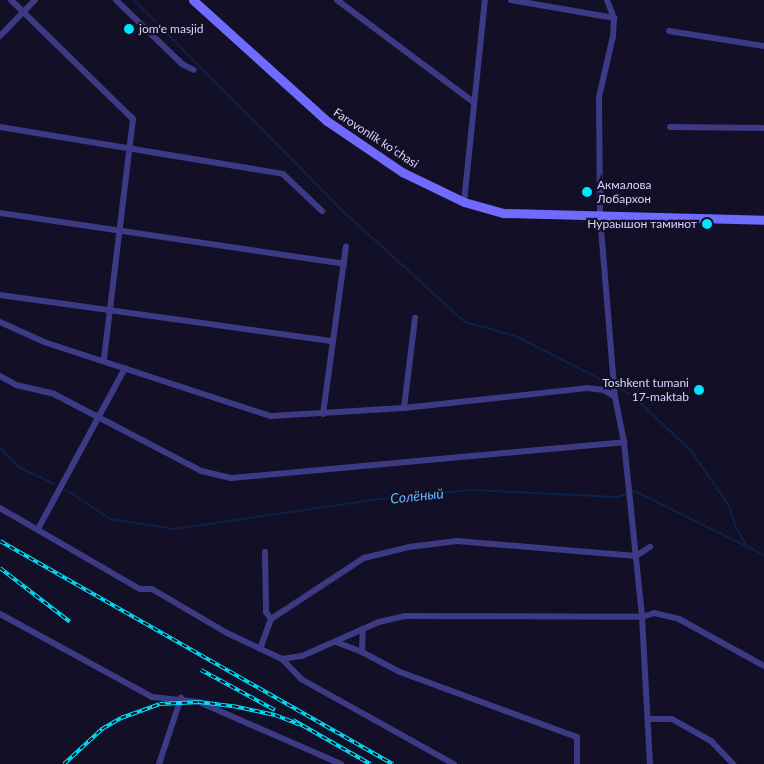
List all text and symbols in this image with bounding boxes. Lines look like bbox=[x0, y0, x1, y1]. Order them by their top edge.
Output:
place label: jom'e masjid bbox=[139, 22, 204, 36]
marker: jom'e masjid bbox=[123, 23, 135, 35]
street label: Farovonlik koʻchasi bbox=[331, 105, 421, 171]
place label: Акмалова Лобархон bbox=[597, 178, 651, 206]
marker: Акмалова Лобархон bbox=[581, 186, 593, 198]
place label: Нураышон таминот bbox=[587, 217, 697, 231]
marker: Нураышон таминот bbox=[701, 218, 713, 230]
place label: Toshkent tumani 17-maktab bbox=[602, 376, 689, 404]
marker: Toshkent tumani 17-maktab bbox=[693, 384, 705, 396]
water label: Солёный bbox=[389, 485, 445, 507]

